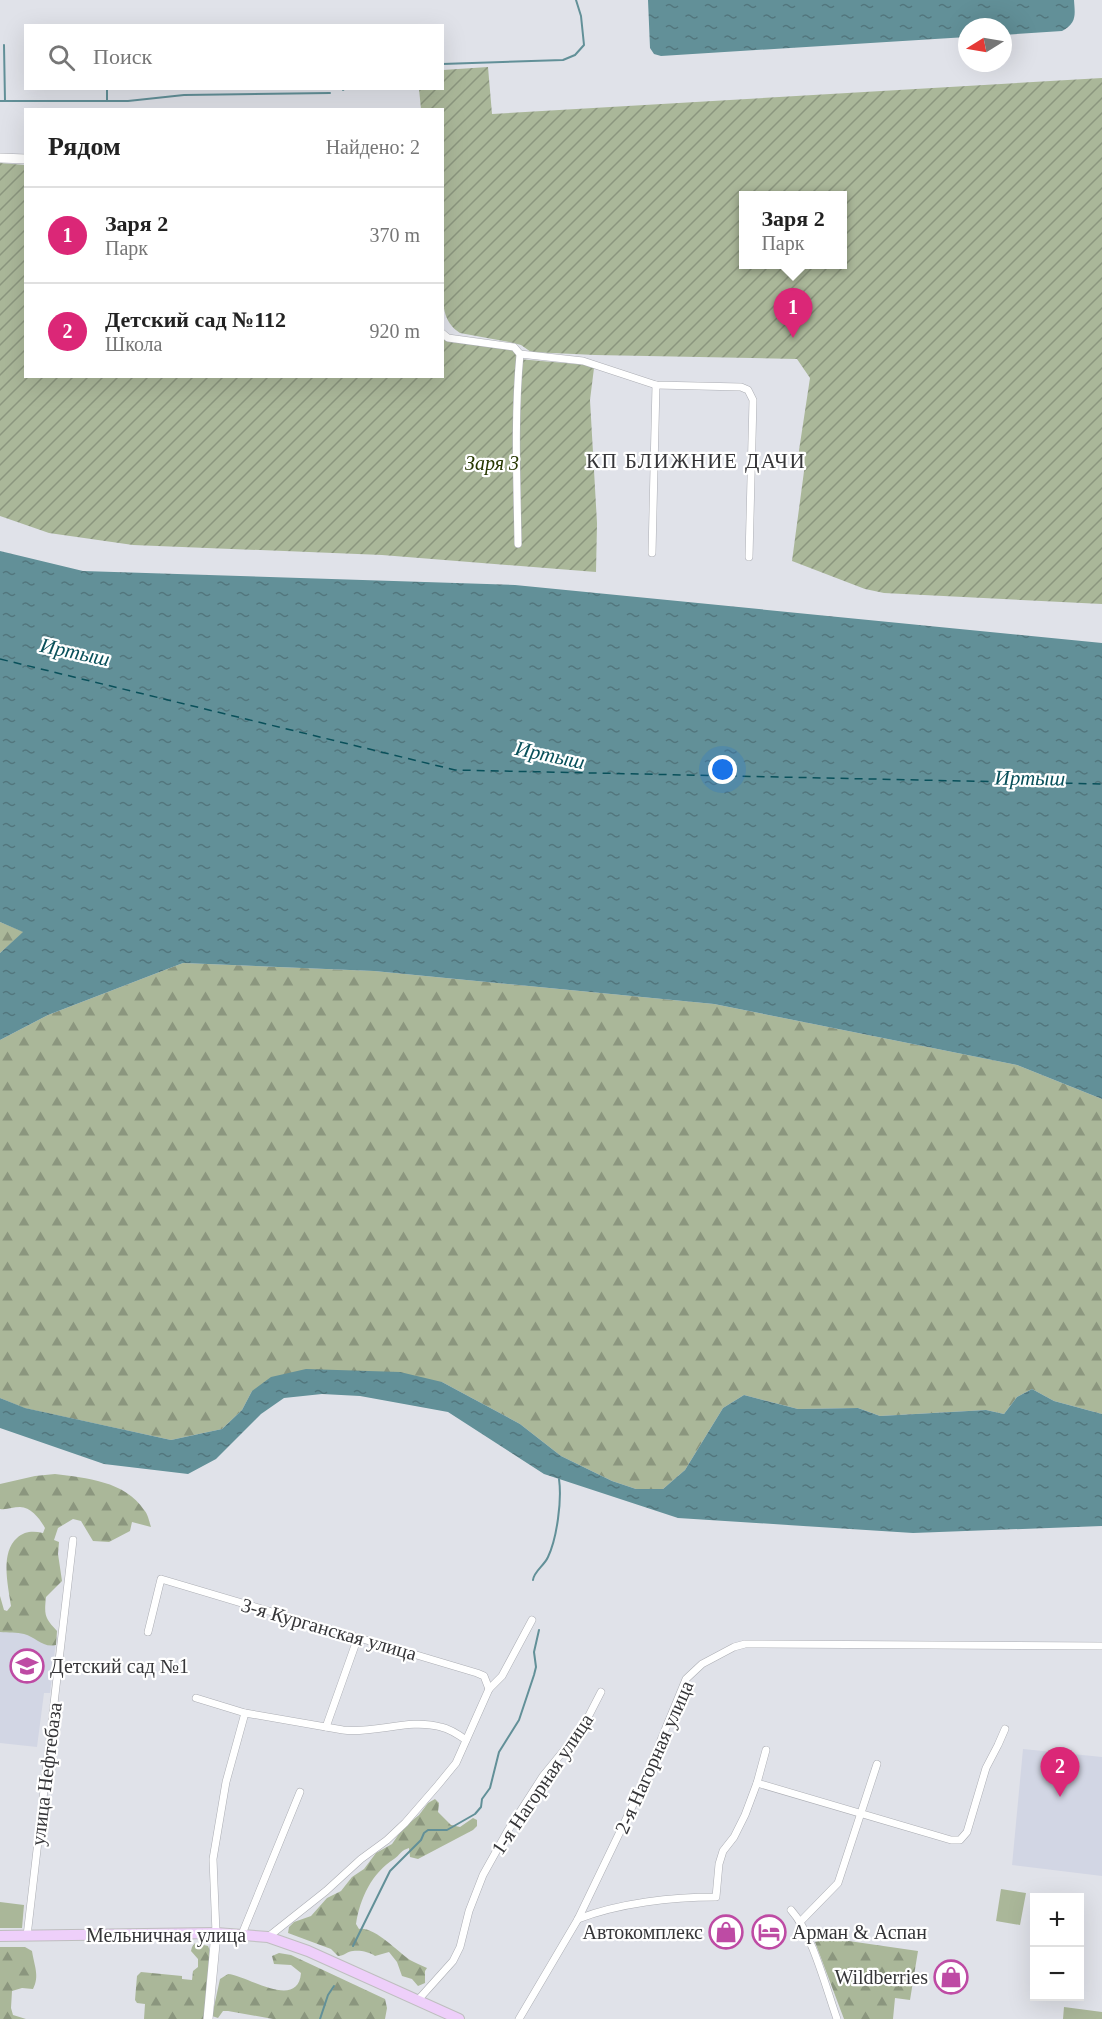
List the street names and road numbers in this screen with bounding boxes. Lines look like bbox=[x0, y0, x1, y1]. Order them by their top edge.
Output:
street label: 3-я Курганская улица bbox=[239, 1593, 419, 1666]
street label: 2-я Нагорная улица bbox=[610, 1677, 699, 1837]
street label: улица Нефтебаза bbox=[26, 1701, 67, 1847]
street label: 1-я Нагорная улица bbox=[487, 1709, 598, 1859]
street label: Мельничная улица bbox=[86, 1924, 246, 1947]

